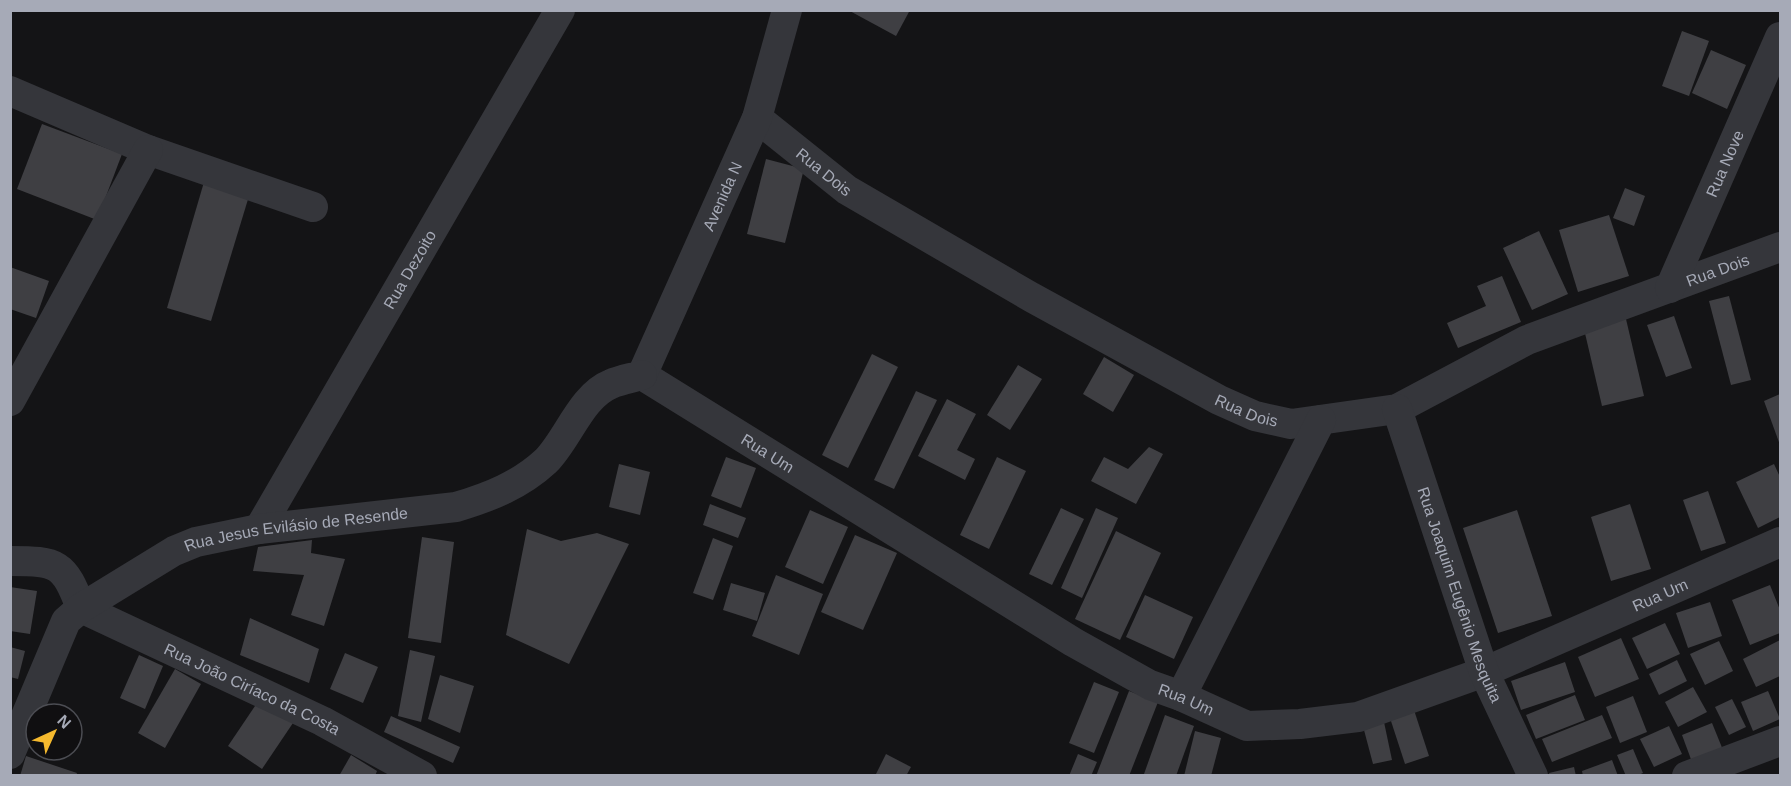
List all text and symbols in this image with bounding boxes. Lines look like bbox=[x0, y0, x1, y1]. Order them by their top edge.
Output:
street label: Rua Nove bbox=[1703, 127, 1747, 199]
street label: Rua Dois bbox=[793, 145, 855, 199]
street label: Avenida N bbox=[699, 159, 745, 233]
street label: Rua Dezoito bbox=[380, 227, 439, 312]
street label: Rua Dois bbox=[1684, 251, 1751, 289]
street label: Rua Dois bbox=[1212, 391, 1279, 429]
street label: Rua Um bbox=[738, 430, 797, 476]
street label: Rua Joaquim Eugênio Mesquita bbox=[1415, 485, 1506, 705]
street label: Rua Jesus Evilásio de Resende bbox=[182, 504, 409, 554]
street label: Rua Um bbox=[1630, 575, 1690, 614]
street label: Rua João Ciríaco da Costa bbox=[162, 640, 343, 738]
street label: Rua Um bbox=[1156, 680, 1217, 718]
north arrow bbox=[24, 702, 84, 762]
text: N bbox=[54, 712, 74, 732]

